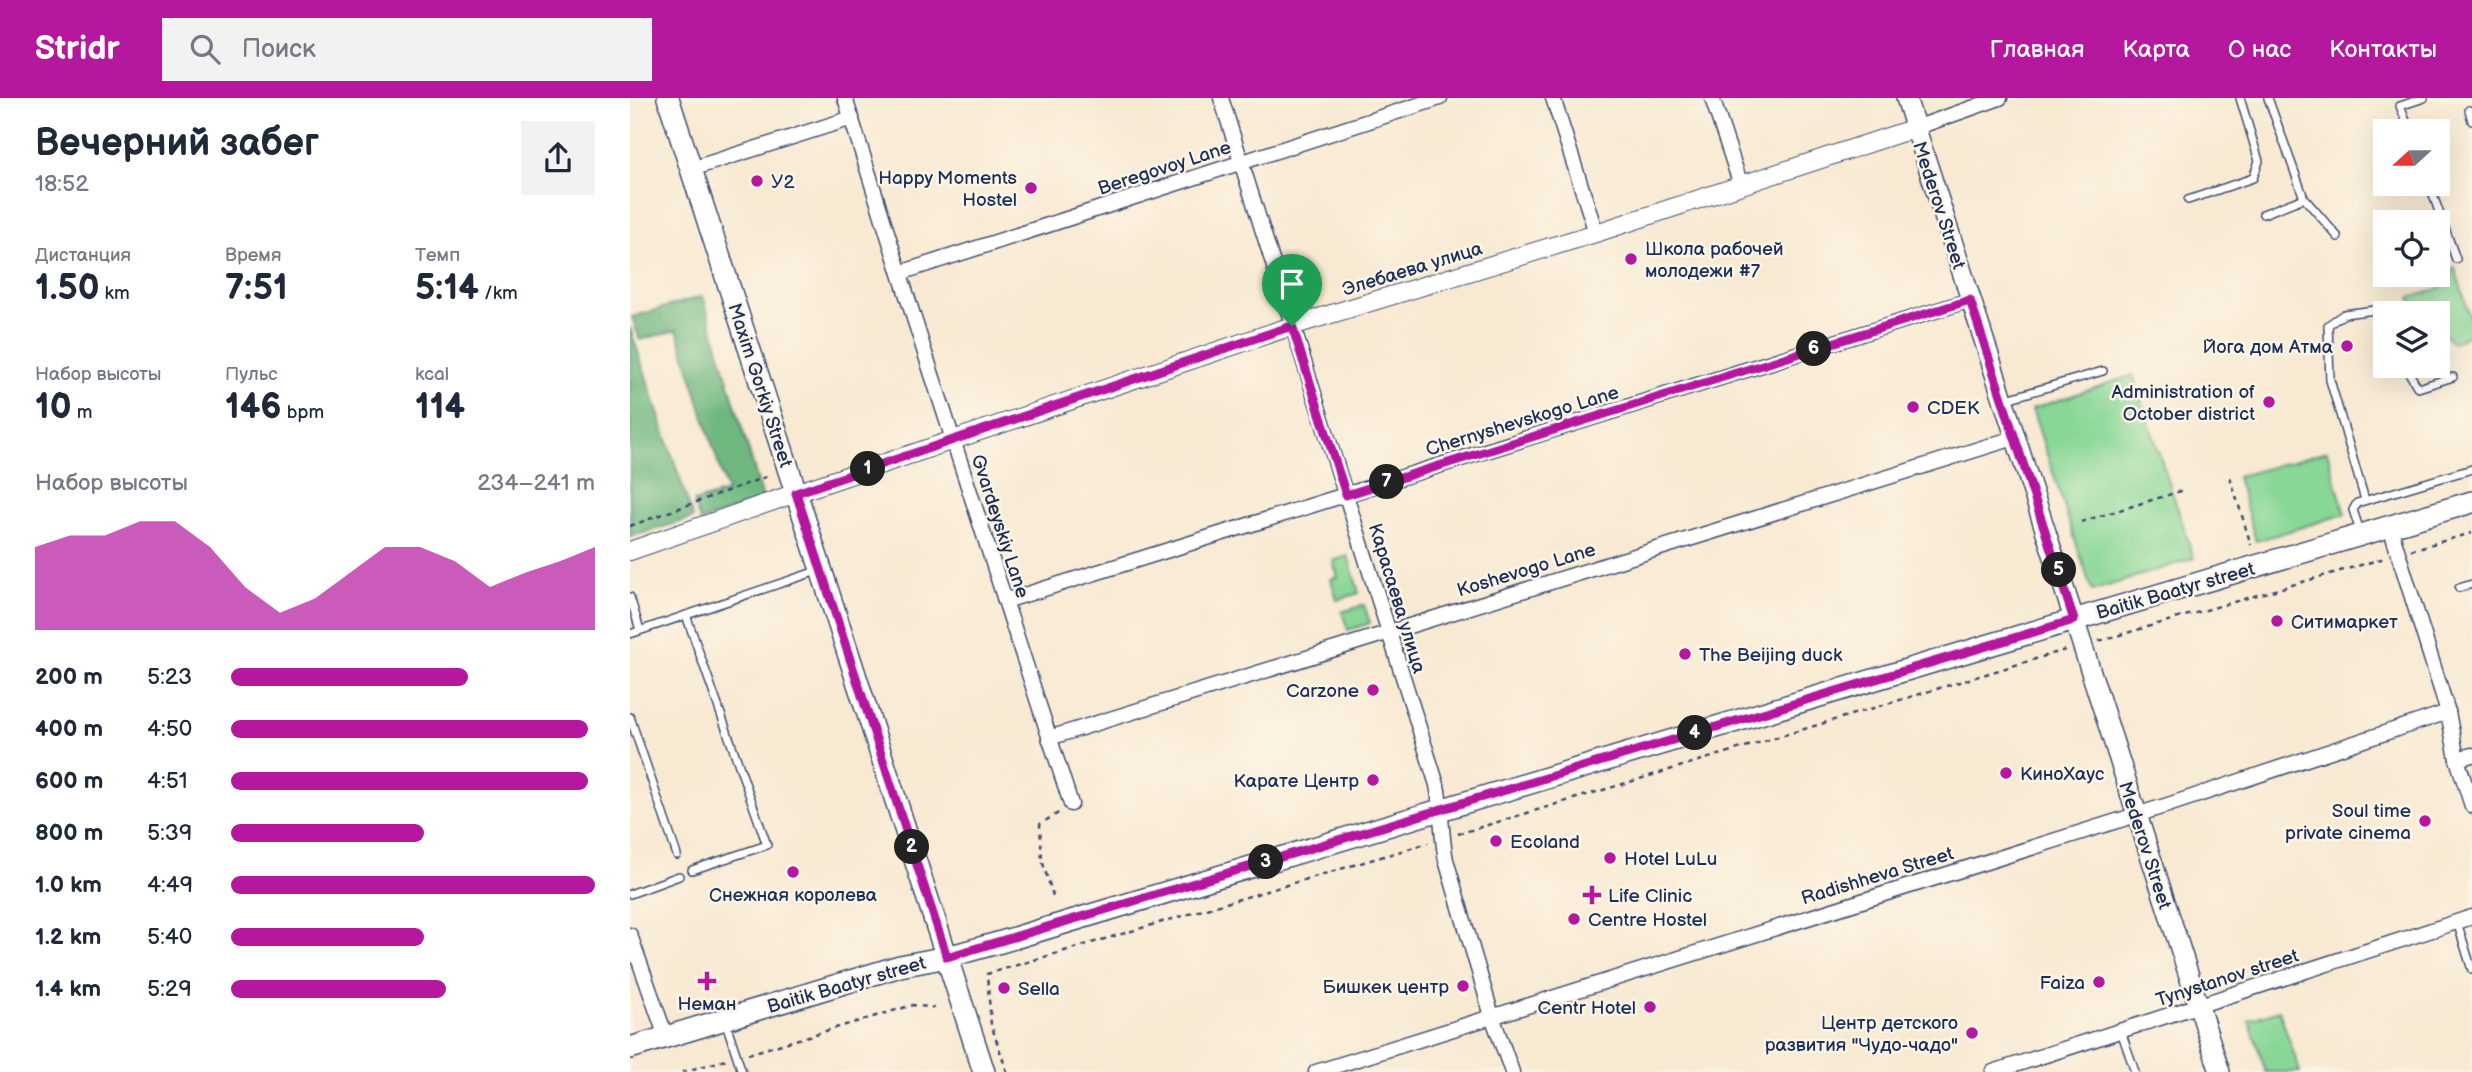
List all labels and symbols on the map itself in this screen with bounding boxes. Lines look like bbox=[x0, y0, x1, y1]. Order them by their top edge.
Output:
north arrow bbox=[2373, 119, 2450, 196]
street label: Beregovoy Lane bbox=[1095, 136, 1234, 201]
street label: Mederov Street bbox=[1907, 139, 1970, 272]
place label: Happy Moments Hostel bbox=[878, 167, 1017, 212]
place label: У2 bbox=[771, 171, 795, 194]
marker: У2 bbox=[749, 173, 765, 189]
marker: Happy Moments Hostel bbox=[1023, 180, 1039, 196]
street label: Элебаева улица bbox=[1340, 237, 1485, 302]
place label: Школа рабочей молодежи #7 bbox=[1645, 238, 1784, 283]
marker: Школа рабочей молодежи #7 bbox=[1623, 251, 1639, 267]
pin bbox=[1262, 254, 1322, 326]
street label: Maxim Gorkiy Street bbox=[722, 300, 797, 471]
pin: 6 bbox=[1796, 331, 1832, 366]
place label: Йога дом Атма bbox=[2203, 336, 2333, 359]
marker: Йога дом Атма bbox=[2339, 338, 2355, 354]
street label: Chernyshevskogo Lane bbox=[1423, 381, 1622, 462]
place label: Administration of October district bbox=[2112, 381, 2255, 426]
marker: Administration of October district bbox=[2261, 394, 2277, 410]
place label: CDEK bbox=[1927, 397, 1980, 420]
marker: CDEK bbox=[1905, 399, 1921, 415]
pin: 1 bbox=[850, 452, 886, 486]
street label: Gvardeyskiy Lane bbox=[966, 452, 1034, 601]
pin: 7 bbox=[1370, 464, 1404, 500]
street label: Карасаева улица bbox=[1363, 521, 1430, 676]
street label: Koshevogo Lane bbox=[1454, 538, 1598, 602]
pin: 5 bbox=[2042, 552, 2076, 588]
street label: Baitik Baatyr street bbox=[2093, 558, 2258, 625]
place label: Ситимаркет bbox=[2291, 611, 2398, 634]
marker: Ситимаркет bbox=[2269, 613, 2285, 629]
place label: The Beijing duck bbox=[1699, 644, 1843, 667]
marker: The Beijing duck bbox=[1677, 646, 1693, 662]
place label: Carzone bbox=[1286, 680, 1359, 703]
marker: Carzone bbox=[1365, 682, 1381, 698]
pin: 4 bbox=[1678, 716, 1712, 750]
place label: КиноХаус bbox=[2020, 763, 2105, 786]
marker: КиноХаус bbox=[1998, 765, 2014, 781]
place label: Карате Центр bbox=[1234, 770, 1359, 793]
marker: Карате Центр bbox=[1365, 772, 1381, 788]
street label: Mederov Street bbox=[2113, 779, 2176, 912]
place label: Soul time private cinema bbox=[2285, 800, 2411, 845]
marker: Soul time private cinema bbox=[2417, 813, 2433, 829]
pin: 2 bbox=[894, 830, 930, 864]
place label: Ecoland bbox=[1510, 831, 1580, 854]
marker: Ecoland bbox=[1488, 833, 1504, 849]
street label: Radishheva Street bbox=[1799, 842, 1956, 910]
pin: 3 bbox=[1248, 844, 1284, 880]
place label: Hotel LuLu bbox=[1624, 848, 1717, 871]
marker: Hotel LuLu bbox=[1602, 850, 1618, 866]
marker: Снежная королева bbox=[785, 864, 801, 880]
place label: Снежная королева bbox=[709, 884, 877, 907]
marker: Life Clinic bbox=[1582, 885, 1602, 905]
place label: Life Clinic bbox=[1608, 885, 1692, 908]
place label: Centre Hostel bbox=[1588, 909, 1707, 932]
marker: Centre Hostel bbox=[1566, 911, 1582, 927]
street label: Tynystanov street bbox=[2153, 944, 2302, 1012]
street label: Baitik Baatyr street bbox=[764, 952, 929, 1019]
place label: Faiza bbox=[2039, 972, 2085, 995]
marker: Неман bbox=[699, 973, 715, 989]
marker: Faiza bbox=[2091, 974, 2107, 990]
place label: Бишкек центр bbox=[1323, 976, 1449, 999]
place label: Sella bbox=[1018, 978, 1060, 1001]
marker: Бишкек центр bbox=[1455, 978, 1471, 994]
marker: Sella bbox=[996, 980, 1012, 996]
place label: Неман bbox=[677, 993, 737, 1016]
place label: Centr Hotel bbox=[1537, 997, 1636, 1020]
marker: Centr Hotel bbox=[1642, 999, 1658, 1015]
place label: Центр детского развития "Чудо-чадо" bbox=[1765, 1012, 1958, 1057]
marker: Центр детского развития "Чудо-чадо" bbox=[1964, 1025, 1980, 1041]

